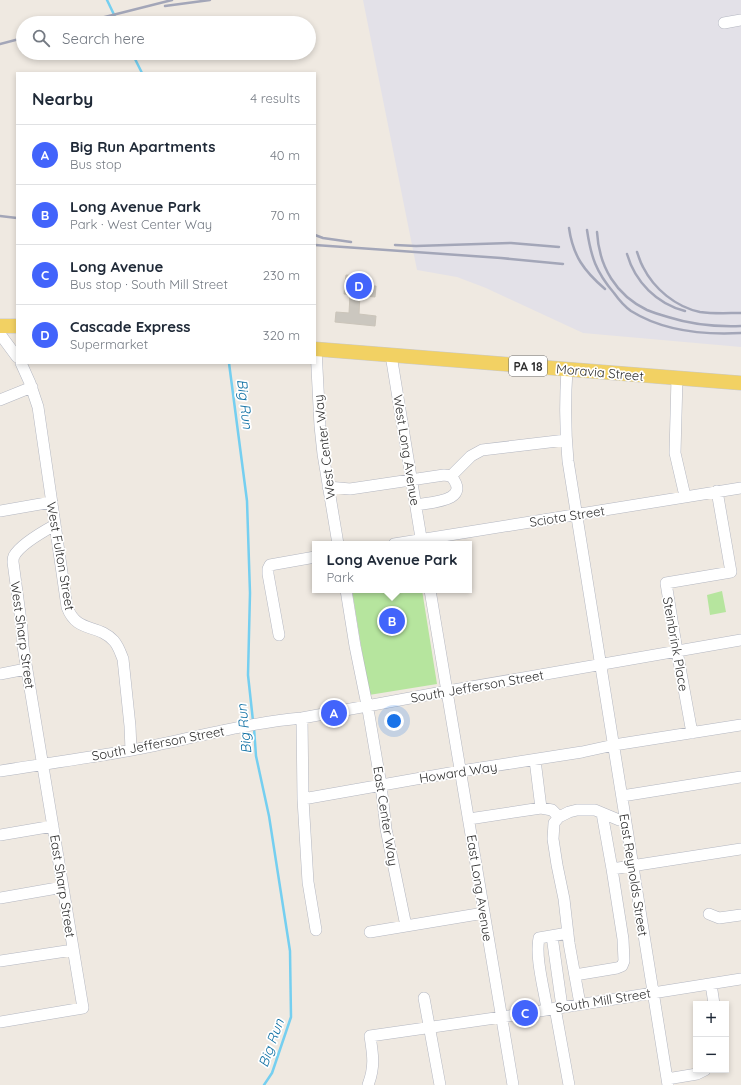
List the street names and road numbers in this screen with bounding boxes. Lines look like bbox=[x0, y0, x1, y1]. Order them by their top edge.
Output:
road number: PA 18 bbox=[509, 356, 547, 376]
street label: Moravia Street bbox=[556, 360, 644, 384]
street label: West Long Avenue bbox=[390, 393, 424, 507]
street label: West Center Way bbox=[310, 394, 338, 500]
street label: West Fulton Street bbox=[44, 500, 78, 612]
street label: Sciota Street bbox=[528, 502, 606, 530]
street label: West Sharp Street bbox=[8, 580, 38, 690]
street label: Steinbrink Place bbox=[660, 596, 692, 692]
street label: South Jefferson Street bbox=[409, 666, 545, 706]
street label: South Jefferson Street bbox=[90, 722, 226, 764]
street label: Howard Way bbox=[418, 758, 498, 786]
street label: East Center Way bbox=[370, 765, 402, 867]
street label: East Reynolds Street bbox=[616, 813, 652, 937]
street label: East Sharp Street bbox=[47, 833, 79, 939]
street label: East Long Avenue bbox=[464, 834, 496, 942]
street label: South Mill Street bbox=[554, 985, 652, 1015]

